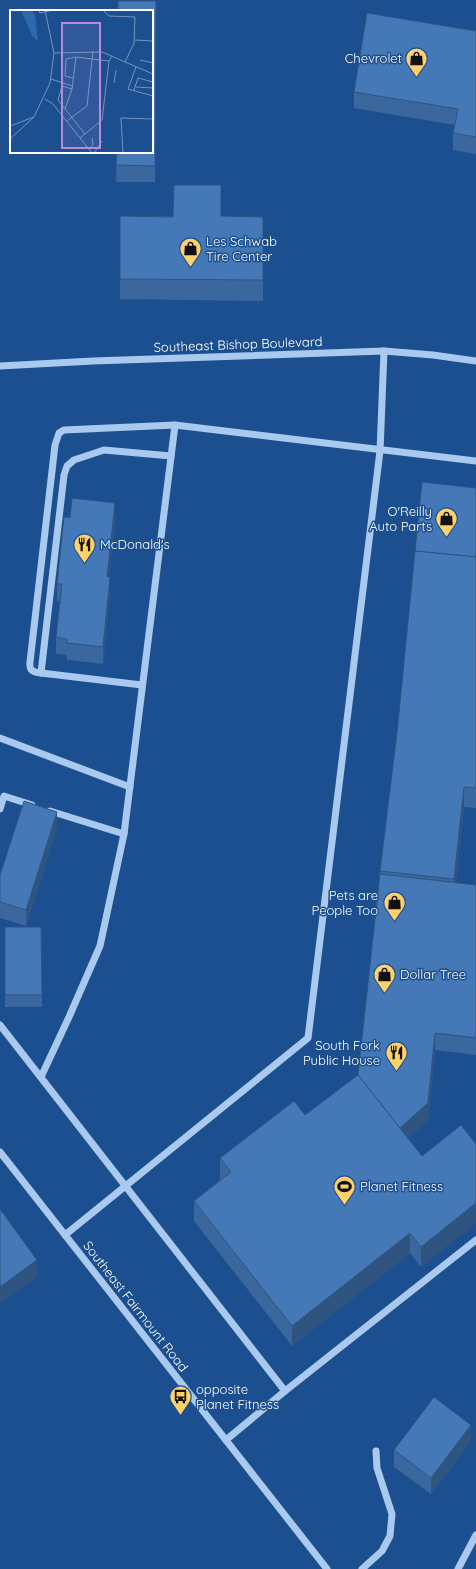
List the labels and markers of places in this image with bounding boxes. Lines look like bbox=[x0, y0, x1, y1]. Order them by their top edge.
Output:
shop icon: Chevrolet bbox=[404, 45, 430, 78]
place label: Chevrolet bbox=[345, 50, 402, 66]
place label: Les Schwab Tire Center bbox=[206, 233, 277, 264]
shop icon: Les Schwab Tire Center bbox=[178, 235, 204, 268]
place label: O'Reilly Auto Parts bbox=[369, 503, 432, 534]
shop icon: O'Reilly Auto Parts bbox=[434, 505, 460, 538]
restaurant icon: McDonald's bbox=[72, 531, 98, 564]
place label: McDonald's bbox=[100, 536, 170, 552]
place label: Pets are People Too bbox=[312, 887, 378, 918]
shop icon: Pets are People Too bbox=[381, 889, 407, 922]
shop icon: Dollar Tree bbox=[371, 961, 397, 994]
place label: Dollar Tree bbox=[400, 966, 466, 982]
place label: South Fork Public House bbox=[303, 1037, 380, 1068]
restaurant icon: South Fork Public House bbox=[383, 1039, 409, 1072]
sports icon: Planet Fitness bbox=[331, 1173, 357, 1206]
place label: Planet Fitness bbox=[360, 1178, 443, 1194]
place label: opposite Planet Fitness bbox=[196, 1381, 279, 1412]
bus stop icon: opposite Planet Fitness bbox=[168, 1383, 194, 1416]

